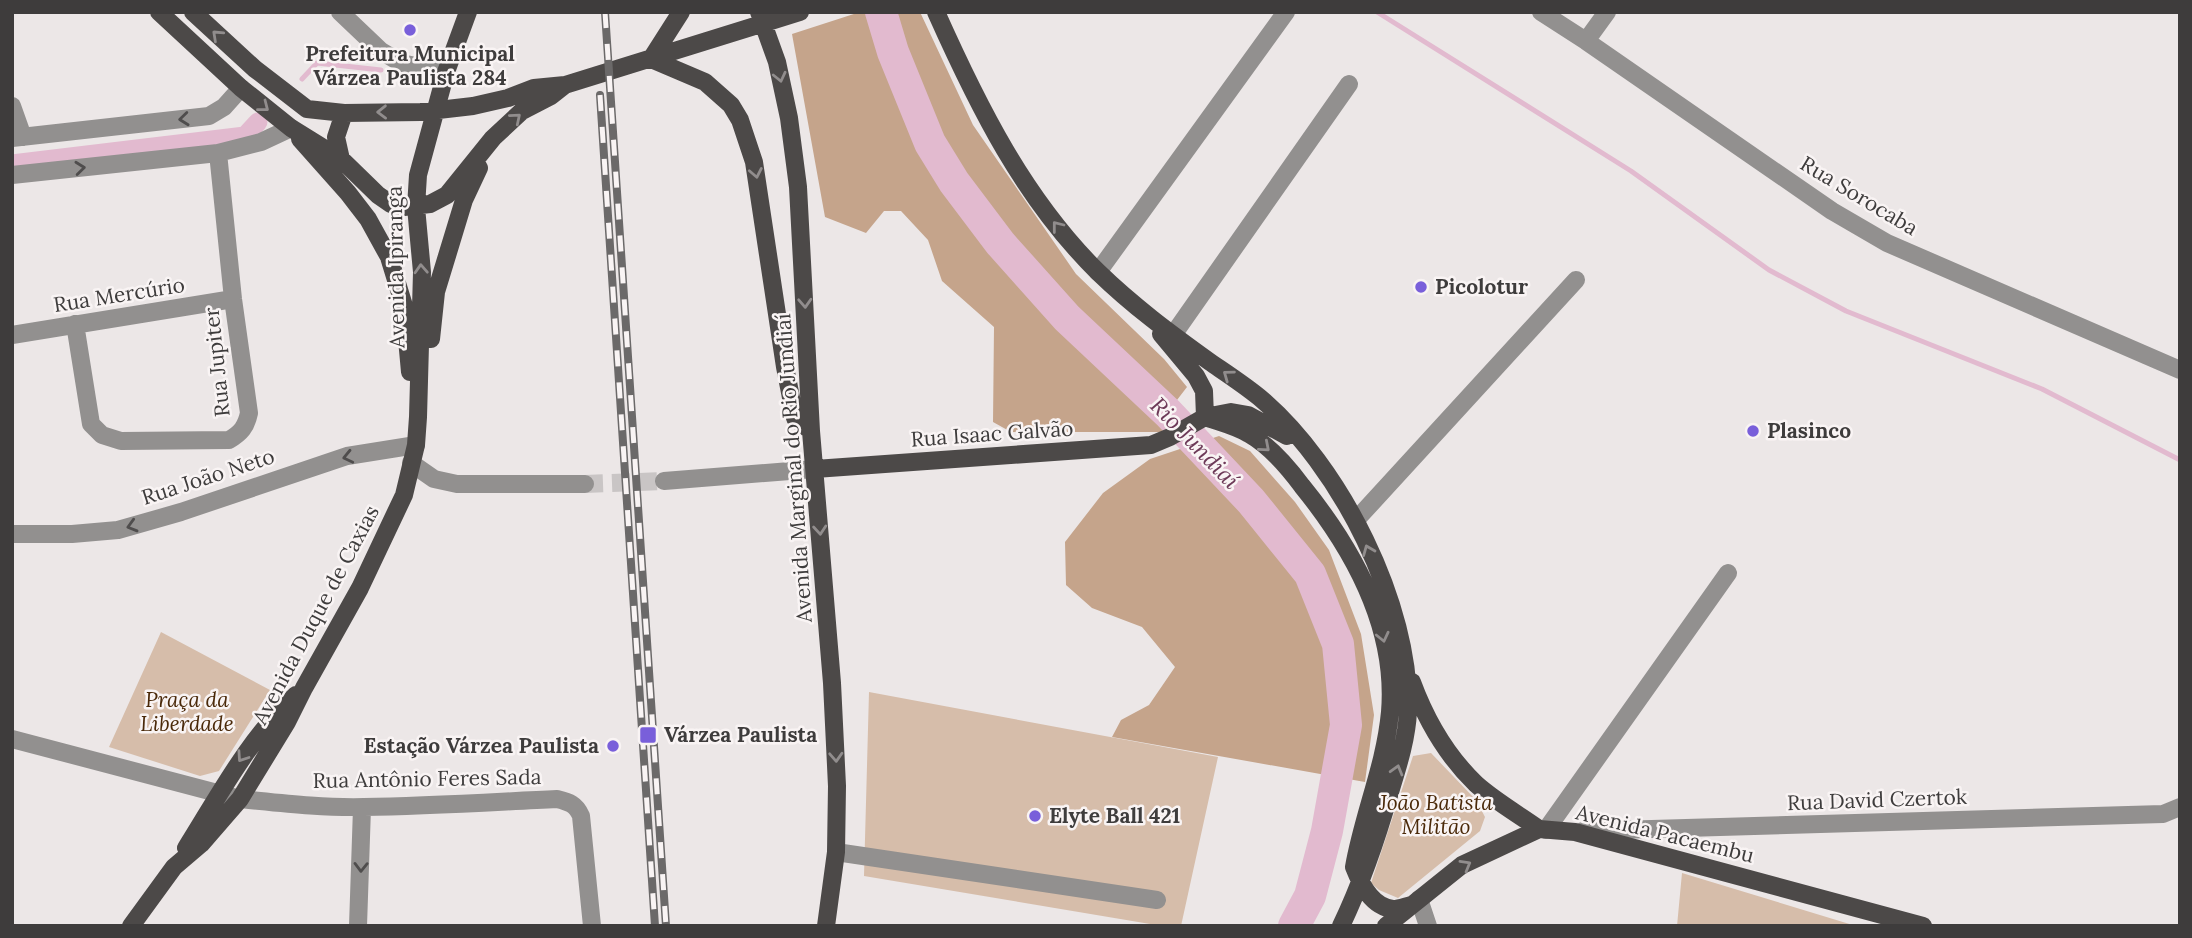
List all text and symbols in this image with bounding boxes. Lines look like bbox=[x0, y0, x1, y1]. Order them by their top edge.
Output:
marker: Prefeitura Municipal Várzea Paulista 284 bbox=[402, 22, 418, 38]
one-way arrow bbox=[212, 30, 225, 43]
place label: Prefeitura Municipal Várzea Paulista 284 bbox=[305, 40, 515, 91]
one-way arrow bbox=[772, 71, 786, 83]
one-way arrow bbox=[257, 98, 269, 111]
one-way arrow bbox=[377, 104, 387, 120]
one-way arrow bbox=[178, 111, 189, 126]
one-way arrow bbox=[507, 114, 520, 126]
street label: Rua Sorocaba bbox=[1796, 150, 1923, 241]
one-way arrow bbox=[75, 161, 86, 176]
one-way arrow bbox=[748, 167, 763, 179]
street label: Avenida Ipiranga bbox=[381, 185, 410, 349]
one-way arrow bbox=[1053, 222, 1066, 234]
one-way arrow bbox=[414, 263, 429, 274]
street label: Rua Mercúrio bbox=[51, 271, 186, 318]
place label: Picolotur bbox=[1435, 273, 1528, 300]
marker: Picolotur bbox=[1413, 279, 1429, 295]
one-way arrow bbox=[798, 298, 813, 309]
street label: Rua Jupiter bbox=[197, 306, 236, 418]
street label: Avenida Marginal do Rio Jundiaí bbox=[769, 313, 818, 624]
one-way arrow bbox=[1223, 371, 1236, 383]
water label: Rio Jundiaí bbox=[1145, 391, 1247, 495]
street label: Rua Isaac Galvão bbox=[910, 414, 1074, 453]
place label: Plasinco bbox=[1767, 417, 1851, 444]
marker: Plasinco bbox=[1745, 423, 1761, 439]
one-way arrow bbox=[1257, 439, 1270, 451]
street label: Rua João Neto bbox=[138, 442, 278, 511]
one-way arrow bbox=[342, 449, 354, 463]
street label: Avenida Duque de Caxias bbox=[246, 501, 385, 730]
one-way arrow bbox=[126, 518, 138, 532]
one-way arrow bbox=[812, 525, 827, 536]
one-way arrow bbox=[1363, 545, 1377, 557]
one-way arrow bbox=[1375, 631, 1389, 643]
park label: Praça da Liberdade bbox=[140, 686, 234, 737]
place label: Várzea Paulista bbox=[664, 721, 817, 748]
marker: Várzea Paulista bbox=[638, 725, 658, 745]
place label: Estação Várzea Paulista bbox=[364, 732, 599, 759]
marker: Estação Várzea Paulista bbox=[605, 738, 621, 754]
one-way arrow bbox=[238, 749, 250, 762]
one-way arrow bbox=[828, 751, 843, 762]
street label: Rua Antônio Feres Sada bbox=[312, 763, 542, 794]
one-way arrow bbox=[1388, 764, 1403, 776]
street label: Rua David Czertok bbox=[1786, 783, 1968, 816]
park label: João Batista Militão bbox=[1378, 789, 1493, 840]
street label: Avenida Pacaembu bbox=[1572, 798, 1757, 869]
place label: Elyte Ball 421 bbox=[1049, 802, 1180, 829]
marker: Elyte Ball 421 bbox=[1027, 808, 1043, 824]
one-way arrow bbox=[1458, 860, 1471, 873]
one-way arrow bbox=[353, 861, 368, 872]

